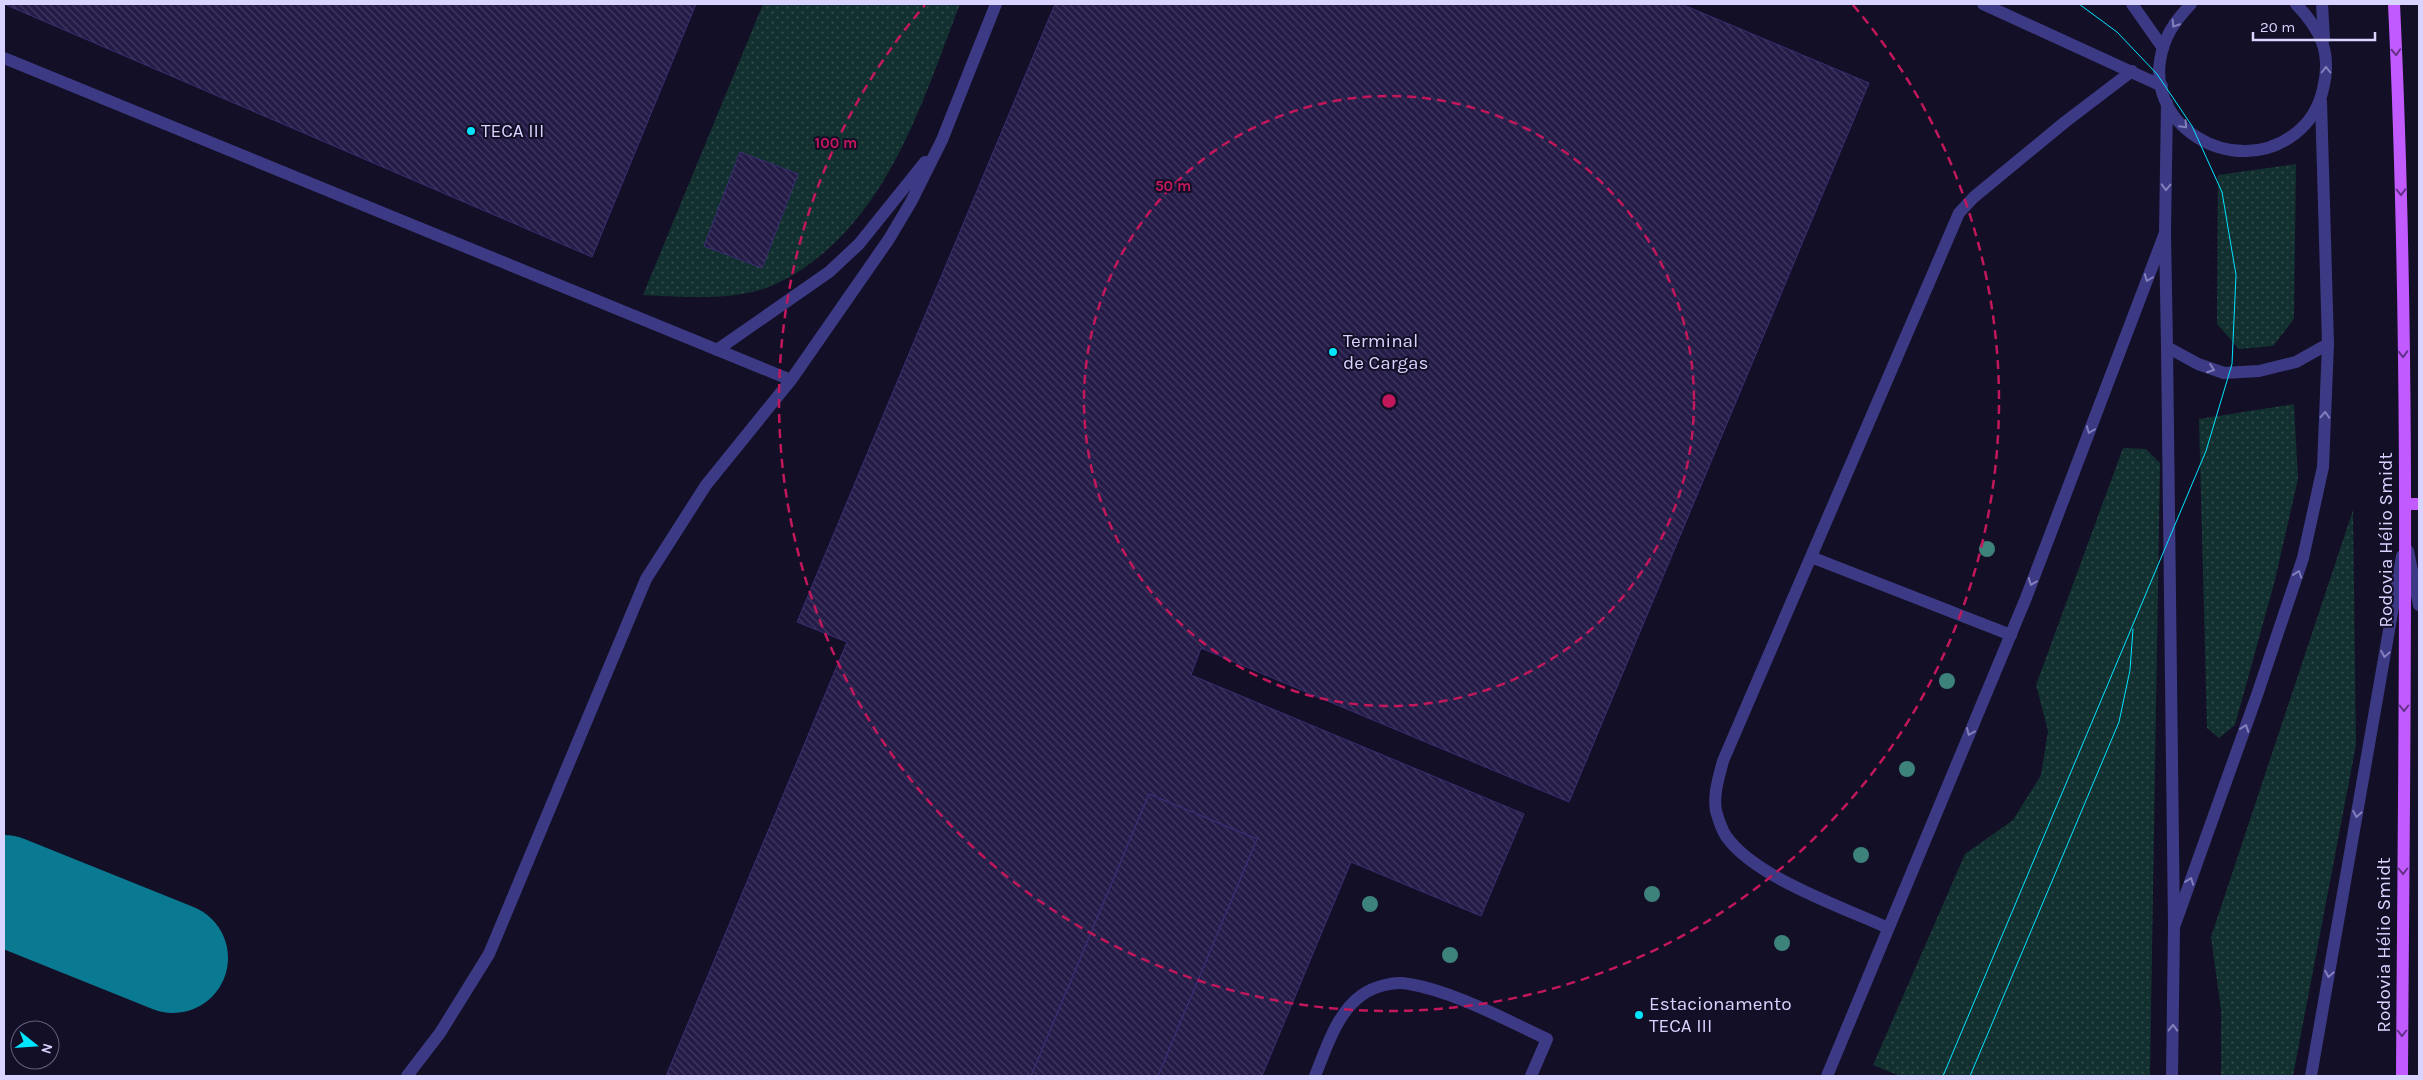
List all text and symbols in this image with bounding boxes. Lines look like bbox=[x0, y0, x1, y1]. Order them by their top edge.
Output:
scale bar bbox=[2253, 10, 2376, 42]
text: 20 m bbox=[2260, 18, 2295, 36]
one-way arrow bbox=[2171, 19, 2181, 28]
one-way arrow bbox=[2391, 49, 2401, 57]
one-way arrow bbox=[2321, 66, 2331, 74]
one-way arrow bbox=[2178, 119, 2187, 128]
place label: TECA III bbox=[481, 120, 544, 142]
marker: TECA III bbox=[465, 125, 477, 137]
text: 100 m bbox=[815, 134, 857, 152]
text: 50 m bbox=[1155, 177, 1191, 195]
one-way arrow bbox=[2161, 183, 2171, 191]
one-way arrow bbox=[2396, 188, 2406, 196]
one-way arrow bbox=[2144, 274, 2154, 282]
place label: Terminal de Cargas bbox=[1343, 330, 1428, 374]
marker: Terminal de Cargas bbox=[1327, 346, 1339, 358]
one-way arrow bbox=[2398, 351, 2408, 359]
one-way arrow bbox=[2206, 363, 2215, 373]
centre of rings bbox=[1380, 392, 1398, 410]
one-way arrow bbox=[2320, 410, 2330, 418]
one-way arrow bbox=[2086, 425, 2096, 434]
street label: Rodovia Hélio Smidt bbox=[2375, 452, 2397, 628]
one-way arrow bbox=[2292, 571, 2302, 579]
one-way arrow bbox=[2028, 577, 2038, 586]
one-way arrow bbox=[2380, 649, 2390, 658]
one-way arrow bbox=[2399, 704, 2409, 712]
one-way arrow bbox=[2239, 724, 2249, 733]
one-way arrow bbox=[1966, 727, 1976, 736]
one-way arrow bbox=[2352, 809, 2362, 818]
street label: Rodovia Hélio Smidt bbox=[2373, 857, 2395, 1033]
one-way arrow bbox=[2398, 867, 2408, 875]
one-way arrow bbox=[2184, 877, 2194, 886]
one-way arrow bbox=[2325, 970, 2335, 978]
place label: Estacionamento TECA III bbox=[1649, 993, 1792, 1037]
marker: Estacionamento TECA III bbox=[1633, 1009, 1645, 1021]
north arrow bbox=[10, 1020, 60, 1070]
one-way arrow bbox=[2168, 1023, 2178, 1031]
one-way arrow bbox=[2397, 1029, 2408, 1037]
text: N bbox=[37, 1041, 57, 1056]

